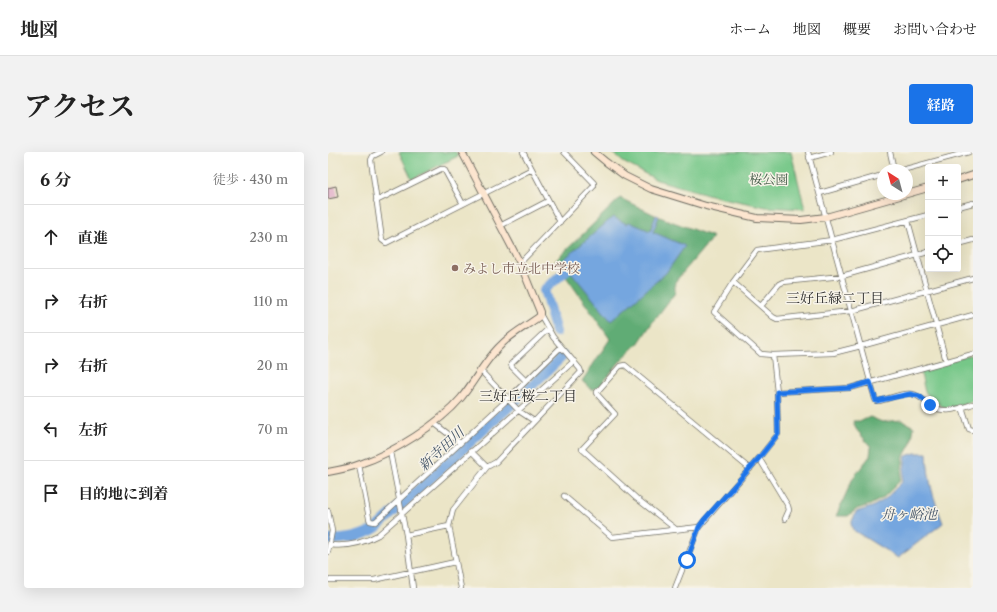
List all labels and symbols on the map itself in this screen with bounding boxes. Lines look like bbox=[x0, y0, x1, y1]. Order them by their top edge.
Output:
north arrow bbox=[877, 164, 913, 200]
park label: 桜公園 bbox=[749, 171, 789, 187]
place label: みよし市立北中学校 bbox=[463, 260, 580, 276]
marker: みよし市立北中学校 bbox=[450, 263, 460, 273]
district label: 三好丘緑二丁目 bbox=[786, 289, 884, 307]
district label: 三好丘桜二丁目 bbox=[479, 387, 577, 405]
route end bbox=[921, 396, 939, 414]
water label: 新寺田川 bbox=[414, 422, 469, 475]
water label: 舟ヶ峪池 bbox=[881, 505, 939, 523]
route start bbox=[678, 551, 696, 569]

